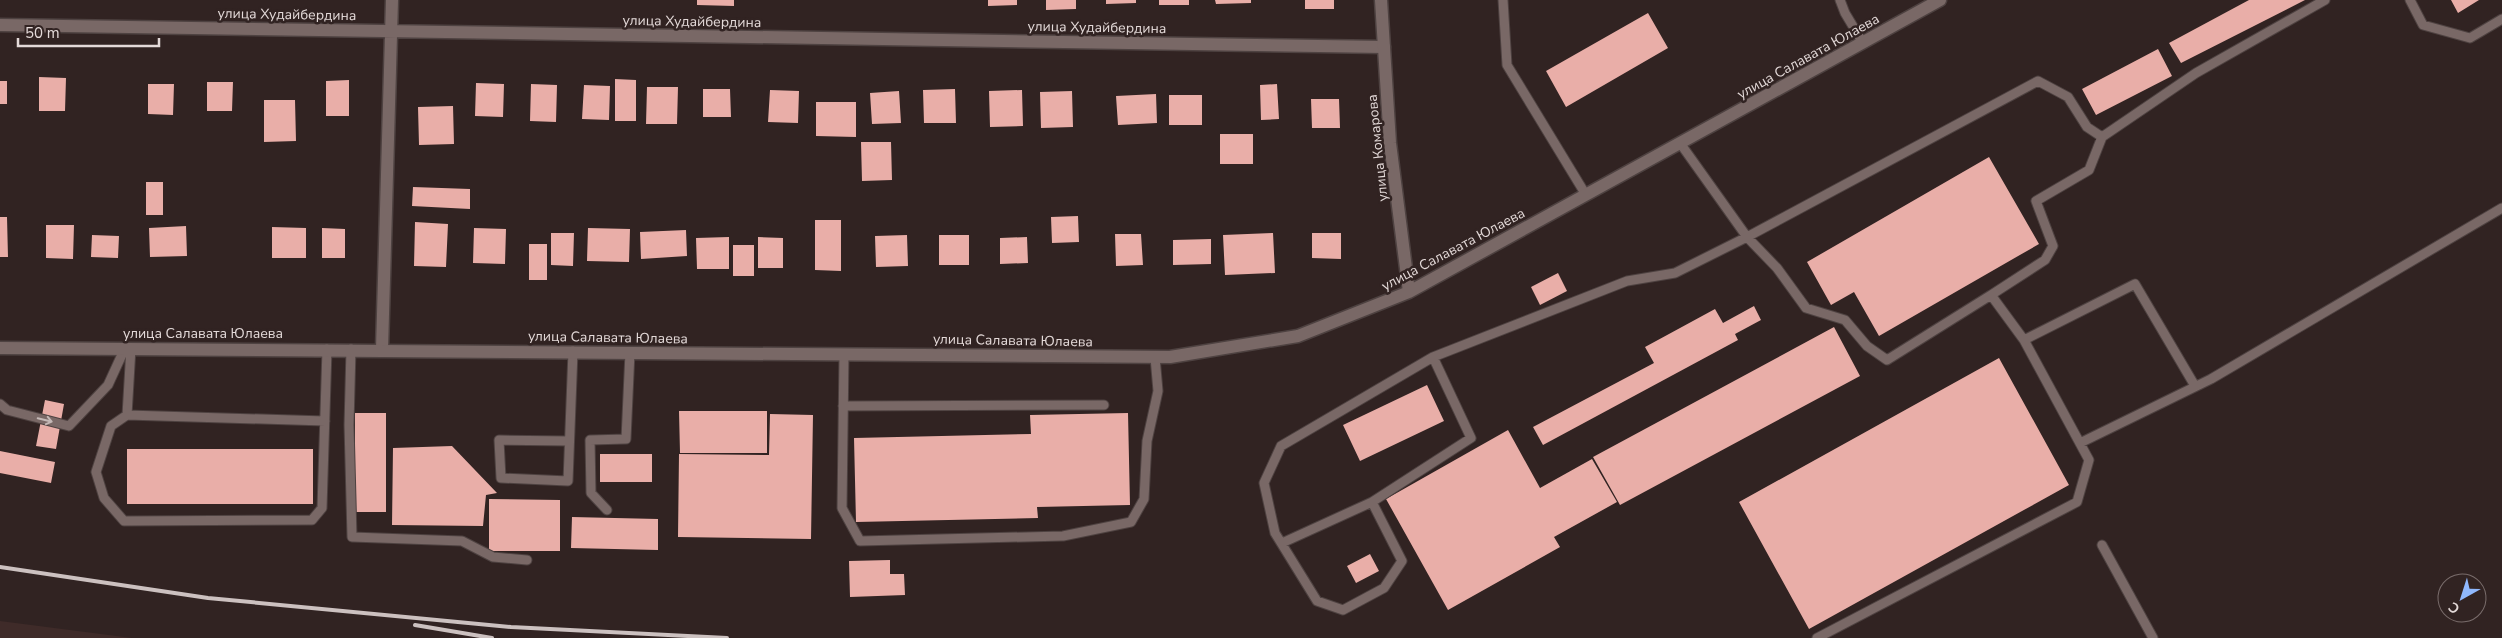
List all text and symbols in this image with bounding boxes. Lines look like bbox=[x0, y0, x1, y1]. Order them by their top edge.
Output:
street label: улица Худайбердина bbox=[218, 4, 356, 25]
street label: улица Салавата Юлаева bbox=[1734, 9, 1883, 104]
street label: улица Худайбердина bbox=[623, 11, 761, 32]
scale bar bbox=[18, 15, 159, 47]
street label: улица Худайбердина bbox=[1028, 17, 1166, 38]
text: 50 m bbox=[25, 23, 60, 43]
street label: улица Комарова bbox=[1362, 93, 1393, 202]
street label: улица Салавата Юлаева bbox=[1378, 203, 1528, 295]
street label: улица Салавата Юлаева bbox=[123, 324, 283, 343]
street label: улица Салавата Юлаева bbox=[528, 327, 688, 348]
street label: улица Салавата Юлаева bbox=[933, 330, 1093, 351]
one-way arrow bbox=[36, 416, 52, 425]
north arrow bbox=[2437, 573, 2487, 623]
text: С bbox=[2444, 597, 2464, 618]

